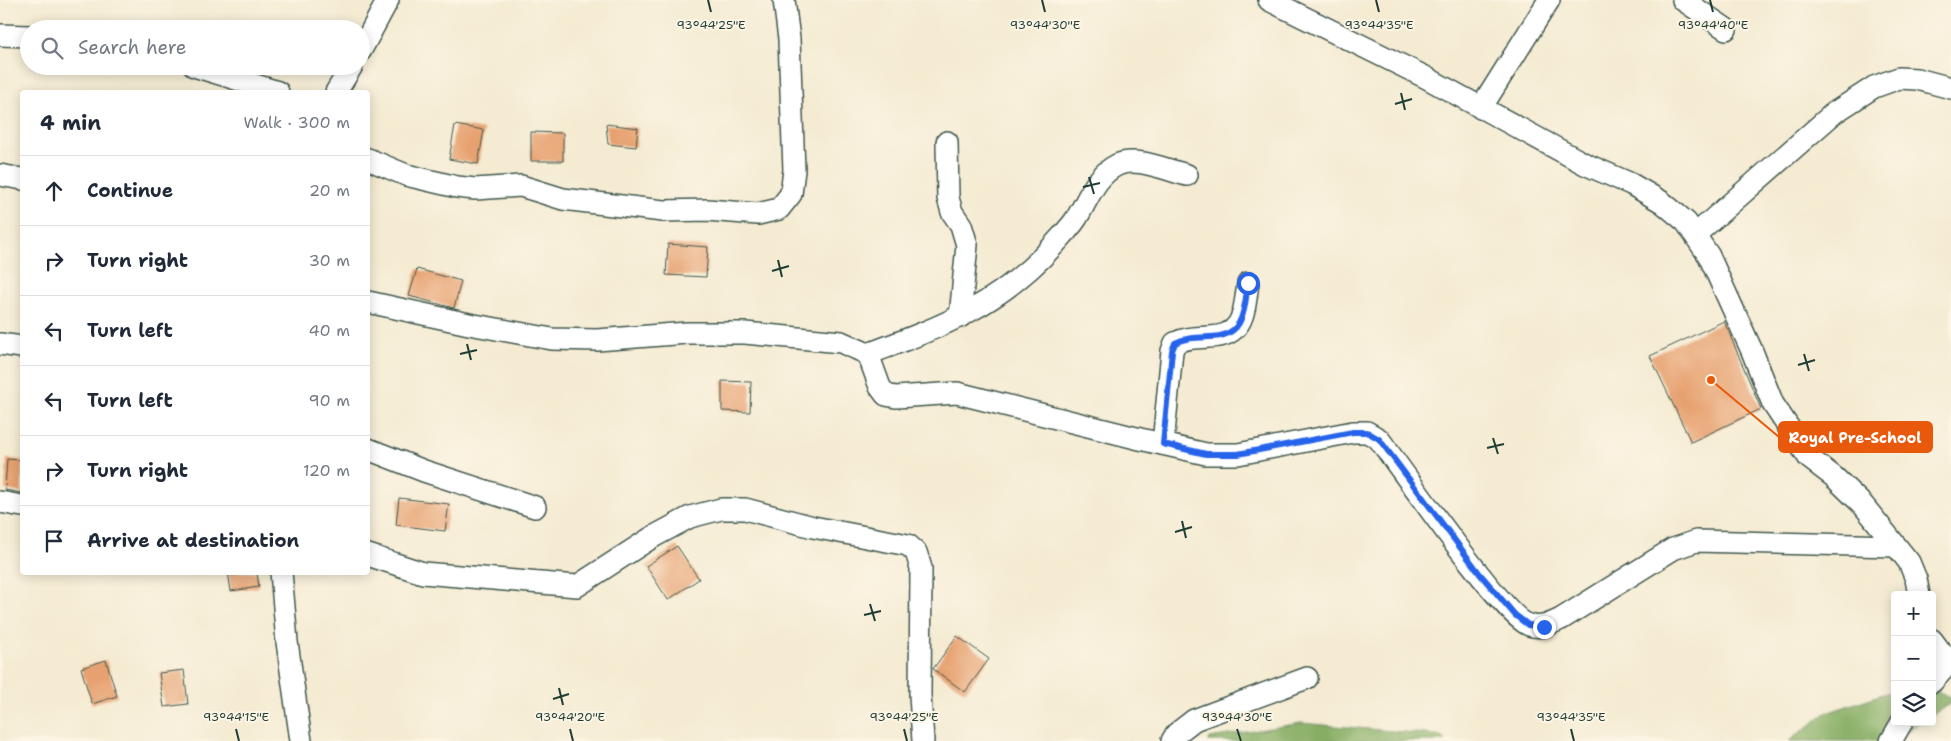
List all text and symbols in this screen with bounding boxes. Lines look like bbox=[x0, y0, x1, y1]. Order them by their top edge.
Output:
text: 93°44'25"E bbox=[676, 17, 746, 33]
text: 93°44'30"E bbox=[1010, 17, 1080, 33]
text: 93°44'35"E bbox=[1344, 17, 1414, 33]
text: 93°44'40"E bbox=[1678, 17, 1748, 33]
search box bbox=[20, 20, 370, 75]
icon: search bbox=[38, 34, 66, 62]
text: Search here bbox=[78, 35, 187, 60]
text: 4 min bbox=[40, 109, 101, 137]
text: Walk · 300 m bbox=[243, 112, 350, 133]
icon: ahead bbox=[40, 177, 68, 205]
text: Continue bbox=[87, 178, 173, 203]
text: 20 m bbox=[309, 180, 350, 201]
icon: right bbox=[40, 247, 68, 275]
text: Turn right bbox=[87, 248, 188, 273]
text: 30 m bbox=[309, 250, 350, 271]
route start bbox=[1237, 272, 1260, 295]
icon: left bbox=[40, 317, 68, 345]
text: Turn left bbox=[87, 318, 173, 343]
text: 40 m bbox=[308, 320, 350, 341]
icon: left bbox=[40, 387, 68, 415]
text: Turn left bbox=[87, 388, 173, 413]
text: 90 m bbox=[309, 390, 350, 411]
callout: Royal Pre-School bbox=[1779, 422, 1932, 452]
text: Royal Pre-School bbox=[1788, 428, 1922, 448]
icon: right bbox=[40, 457, 68, 485]
text: Turn right bbox=[87, 458, 188, 483]
text: 120 m bbox=[303, 460, 350, 481]
icon: arrive bbox=[40, 527, 68, 555]
text: Arrive at destination bbox=[87, 528, 299, 553]
map controls bbox=[1891, 591, 1936, 726]
button: + bbox=[1891, 591, 1936, 636]
route end bbox=[1533, 616, 1556, 639]
button: − bbox=[1891, 636, 1936, 681]
button: layers bbox=[1891, 681, 1936, 726]
text: 93°44'15"E bbox=[203, 709, 269, 725]
text: 93°44'20"E bbox=[535, 709, 605, 725]
text: 93°44'25"E bbox=[869, 709, 939, 725]
text: 93°44'30"E bbox=[1202, 709, 1272, 725]
text: 93°44'35"E bbox=[1536, 709, 1606, 725]

